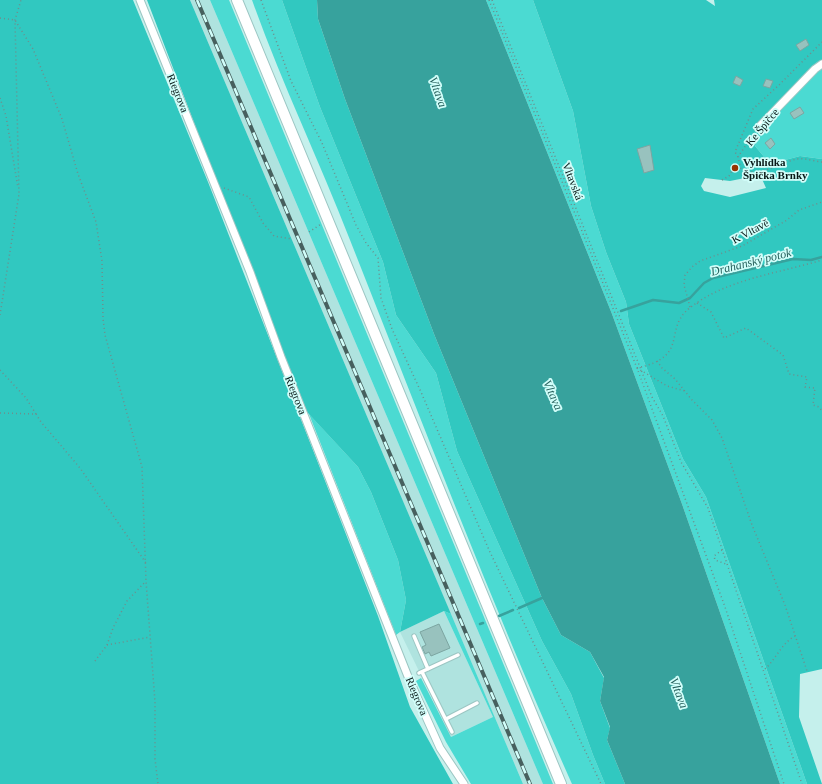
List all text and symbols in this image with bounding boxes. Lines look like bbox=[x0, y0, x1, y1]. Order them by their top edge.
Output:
street label: Riegrova bbox=[165, 72, 191, 114]
water label: Vltava bbox=[426, 75, 450, 109]
street label: Ke Špičce bbox=[743, 106, 781, 148]
place label: Vyhlídka Špička Brnky bbox=[743, 156, 808, 181]
street label: Vltavská bbox=[560, 161, 586, 202]
marker: Vyhlídka Špička Brnky bbox=[730, 163, 740, 173]
street label: K Vltavě bbox=[730, 216, 770, 246]
water label: Drahanský potok bbox=[708, 245, 793, 279]
street label: Riegrova bbox=[283, 374, 309, 416]
water label: Vltava bbox=[540, 378, 566, 412]
street label: Riegrova bbox=[404, 675, 430, 717]
water label: Vltava bbox=[667, 676, 691, 710]

